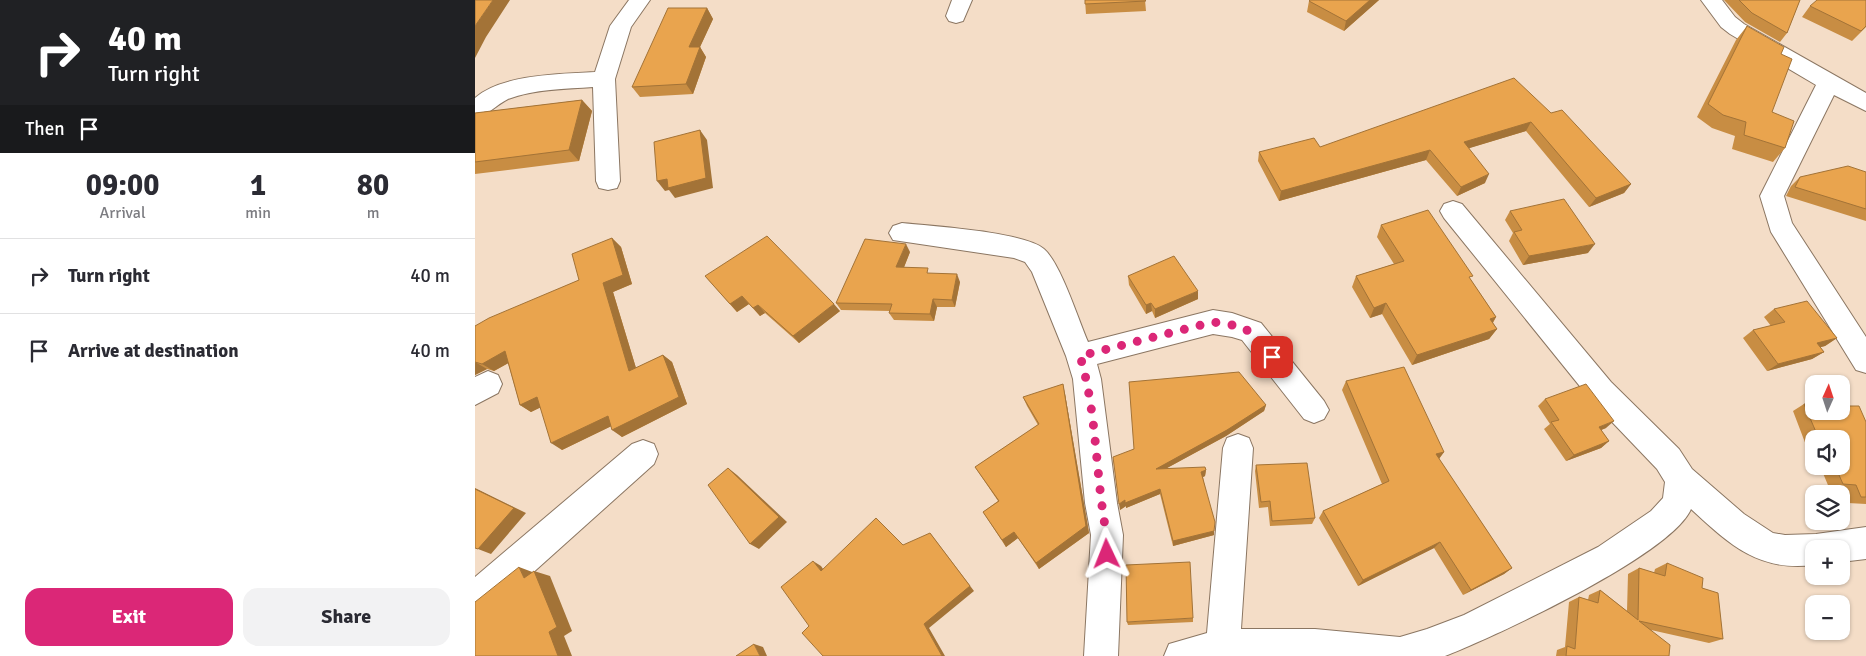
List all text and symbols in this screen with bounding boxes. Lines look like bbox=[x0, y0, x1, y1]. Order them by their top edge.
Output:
text: 40 m bbox=[108, 17, 182, 60]
icon: right bbox=[25, 20, 90, 85]
text: Turn right bbox=[108, 60, 200, 87]
icon: arrive bbox=[75, 115, 103, 143]
text: Then bbox=[25, 117, 65, 141]
text: 09:00 bbox=[86, 167, 159, 204]
text: 1 bbox=[250, 167, 266, 204]
text: 80 bbox=[357, 167, 389, 204]
text: Arrival bbox=[100, 203, 146, 223]
text: min bbox=[245, 203, 271, 223]
text: m bbox=[367, 203, 379, 223]
icon: right bbox=[25, 262, 53, 290]
text: Turn right bbox=[68, 264, 150, 288]
text: 40 m bbox=[410, 264, 450, 288]
pin bbox=[1251, 336, 1293, 378]
icon: arrive bbox=[25, 337, 53, 365]
text: Arrive at destination bbox=[68, 339, 239, 363]
text: 40 m bbox=[410, 339, 450, 363]
icon: arrive bbox=[1258, 343, 1286, 371]
north arrow bbox=[1805, 375, 1850, 420]
map controls bbox=[1805, 375, 1850, 640]
button: sound bbox=[1805, 430, 1850, 475]
button: layers bbox=[1805, 485, 1850, 530]
position arrow bbox=[1080, 527, 1132, 579]
button: + bbox=[1805, 540, 1850, 585]
button: Exit bbox=[25, 588, 233, 646]
button: Share bbox=[243, 588, 450, 646]
button: − bbox=[1805, 595, 1850, 640]

